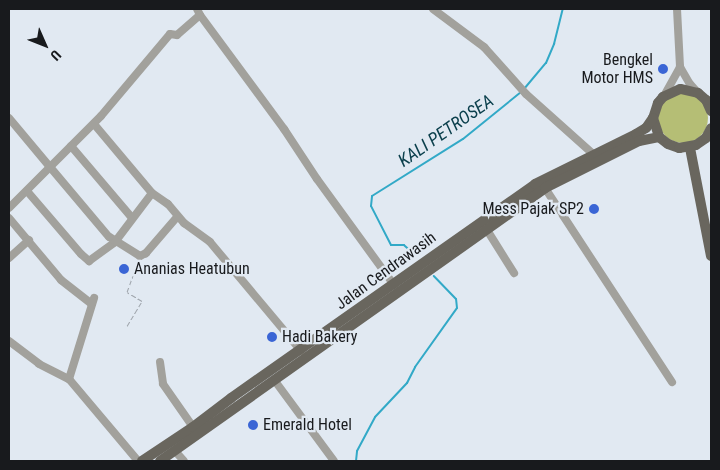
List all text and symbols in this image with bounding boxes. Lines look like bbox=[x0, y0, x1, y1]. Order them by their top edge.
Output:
north arrow bbox=[20, 20, 70, 70]
text: U bbox=[47, 47, 64, 64]
place label: Bengkel Motor HMS bbox=[581, 50, 653, 88]
marker: Bengkel Motor HMS bbox=[657, 63, 669, 75]
water label: KALI PETROSEA bbox=[394, 90, 498, 172]
place label: Mess Pajak SP2 bbox=[483, 199, 584, 219]
marker: Mess Pajak SP2 bbox=[588, 203, 600, 215]
street label: Jalan Cendrawasih bbox=[332, 228, 440, 314]
place label: Ananias Heatubun bbox=[134, 259, 250, 279]
marker: Ananias Heatubun bbox=[118, 263, 130, 275]
place label: Hadi Bakery bbox=[282, 327, 358, 347]
marker: Hadi Bakery bbox=[266, 331, 278, 343]
place label: Emerald Hotel bbox=[263, 415, 352, 435]
marker: Emerald Hotel bbox=[247, 419, 259, 431]

